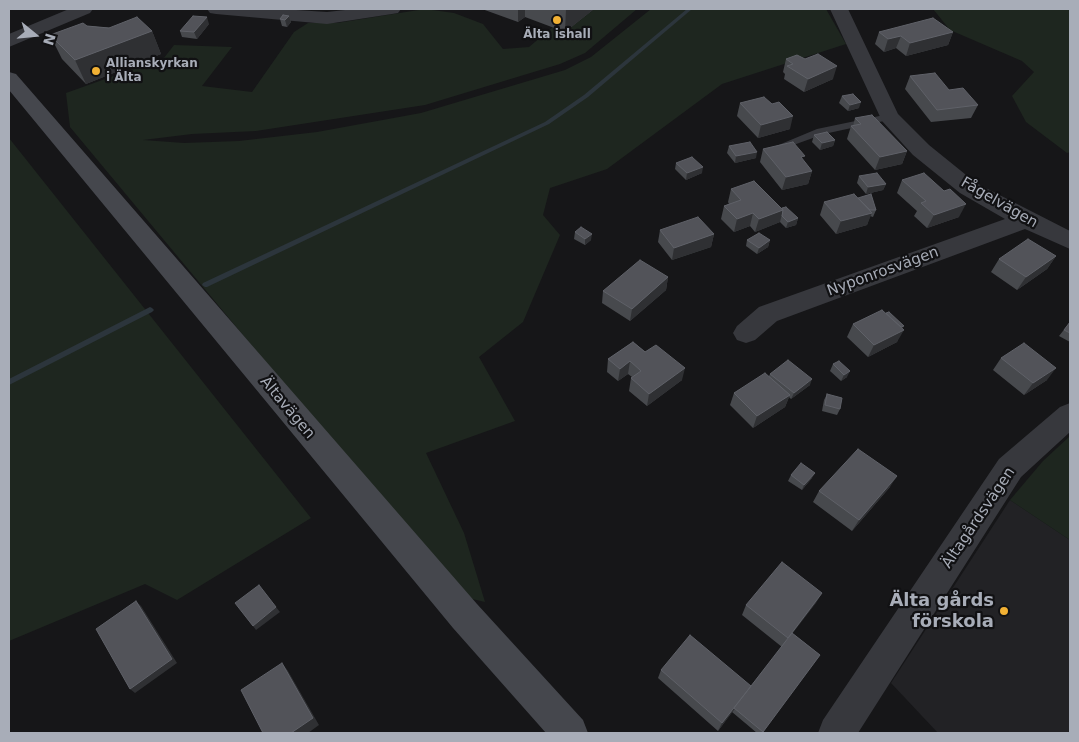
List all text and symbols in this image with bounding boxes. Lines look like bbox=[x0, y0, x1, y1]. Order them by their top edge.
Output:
north arrow bbox=[10, 10, 60, 60]
marker: Älta ishall bbox=[551, 14, 563, 26]
place label: Älta ishall bbox=[523, 28, 591, 42]
text: N bbox=[40, 31, 59, 47]
place label: Allianskyrkan i Älta bbox=[106, 57, 198, 85]
marker: Allianskyrkan i Älta bbox=[90, 65, 102, 77]
street label: Fågelvägen bbox=[957, 174, 1041, 232]
street label: Nyponrosvägen bbox=[825, 243, 941, 301]
street label: Ältavägen bbox=[256, 373, 318, 443]
street label: Ältagårdsvägen bbox=[939, 464, 1019, 572]
place label: Älta gårds förskola bbox=[889, 590, 994, 632]
marker: Älta gårds förskola bbox=[998, 605, 1010, 617]

